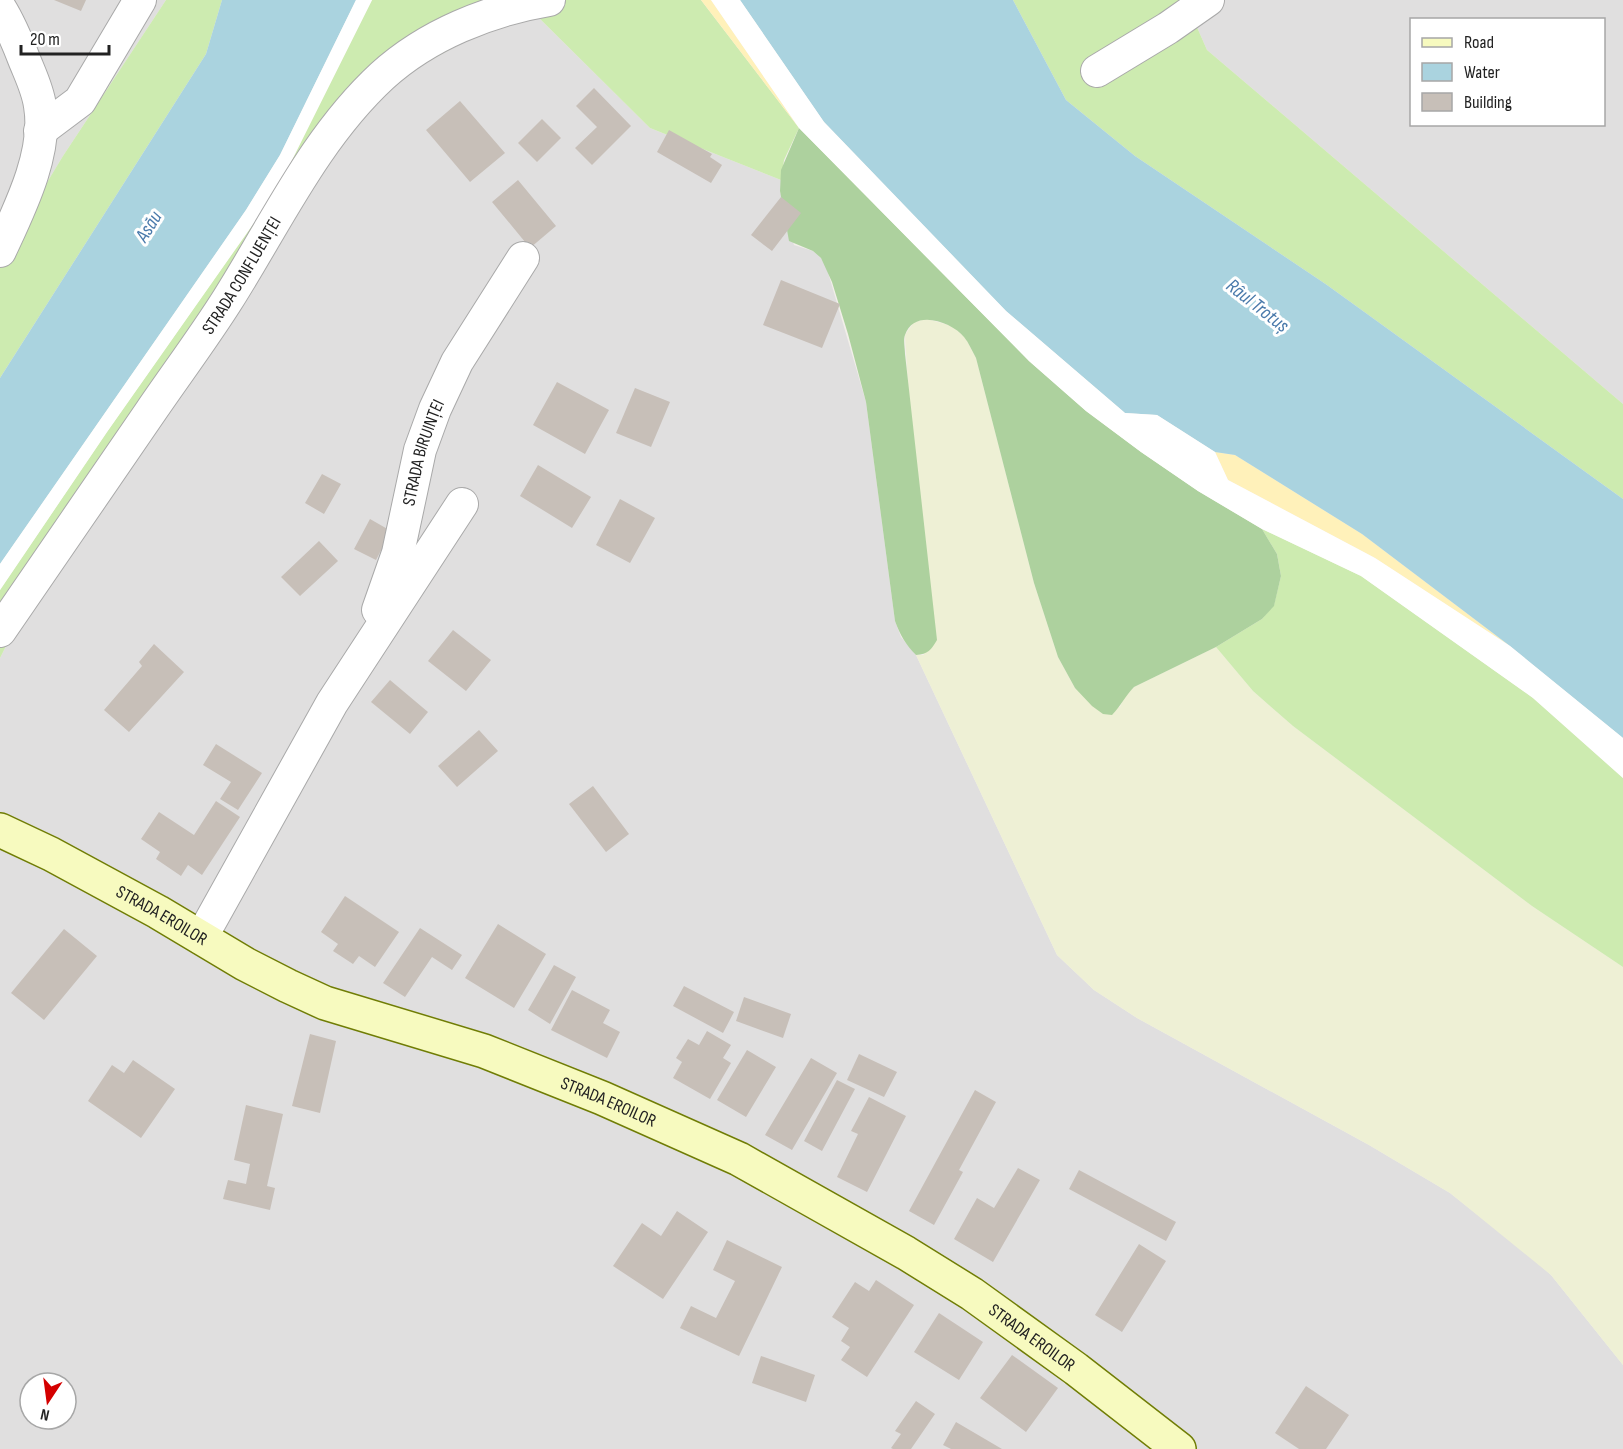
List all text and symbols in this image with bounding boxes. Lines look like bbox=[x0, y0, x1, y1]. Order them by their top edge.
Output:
scale bar bbox=[21, 18, 110, 56]
legend bbox=[1410, 18, 1605, 126]
text: 20 m bbox=[30, 29, 60, 50]
text: Road bbox=[1464, 32, 1494, 53]
text: Water bbox=[1464, 62, 1500, 83]
text: Building bbox=[1464, 92, 1512, 113]
water label: Asău bbox=[130, 206, 168, 247]
street label: STRADA CONFLUENȚEI bbox=[198, 213, 286, 338]
water label: Râul Trotuș bbox=[1221, 274, 1294, 338]
street label: STRADA BIRUINȚEI bbox=[398, 396, 449, 508]
street label: STRADA EROILOR bbox=[112, 881, 211, 950]
street label: STRADA EROILOR bbox=[558, 1073, 659, 1132]
street label: STRADA EROILOR bbox=[984, 1300, 1079, 1376]
north arrow bbox=[18, 1371, 78, 1431]
text: N bbox=[39, 1404, 51, 1424]

